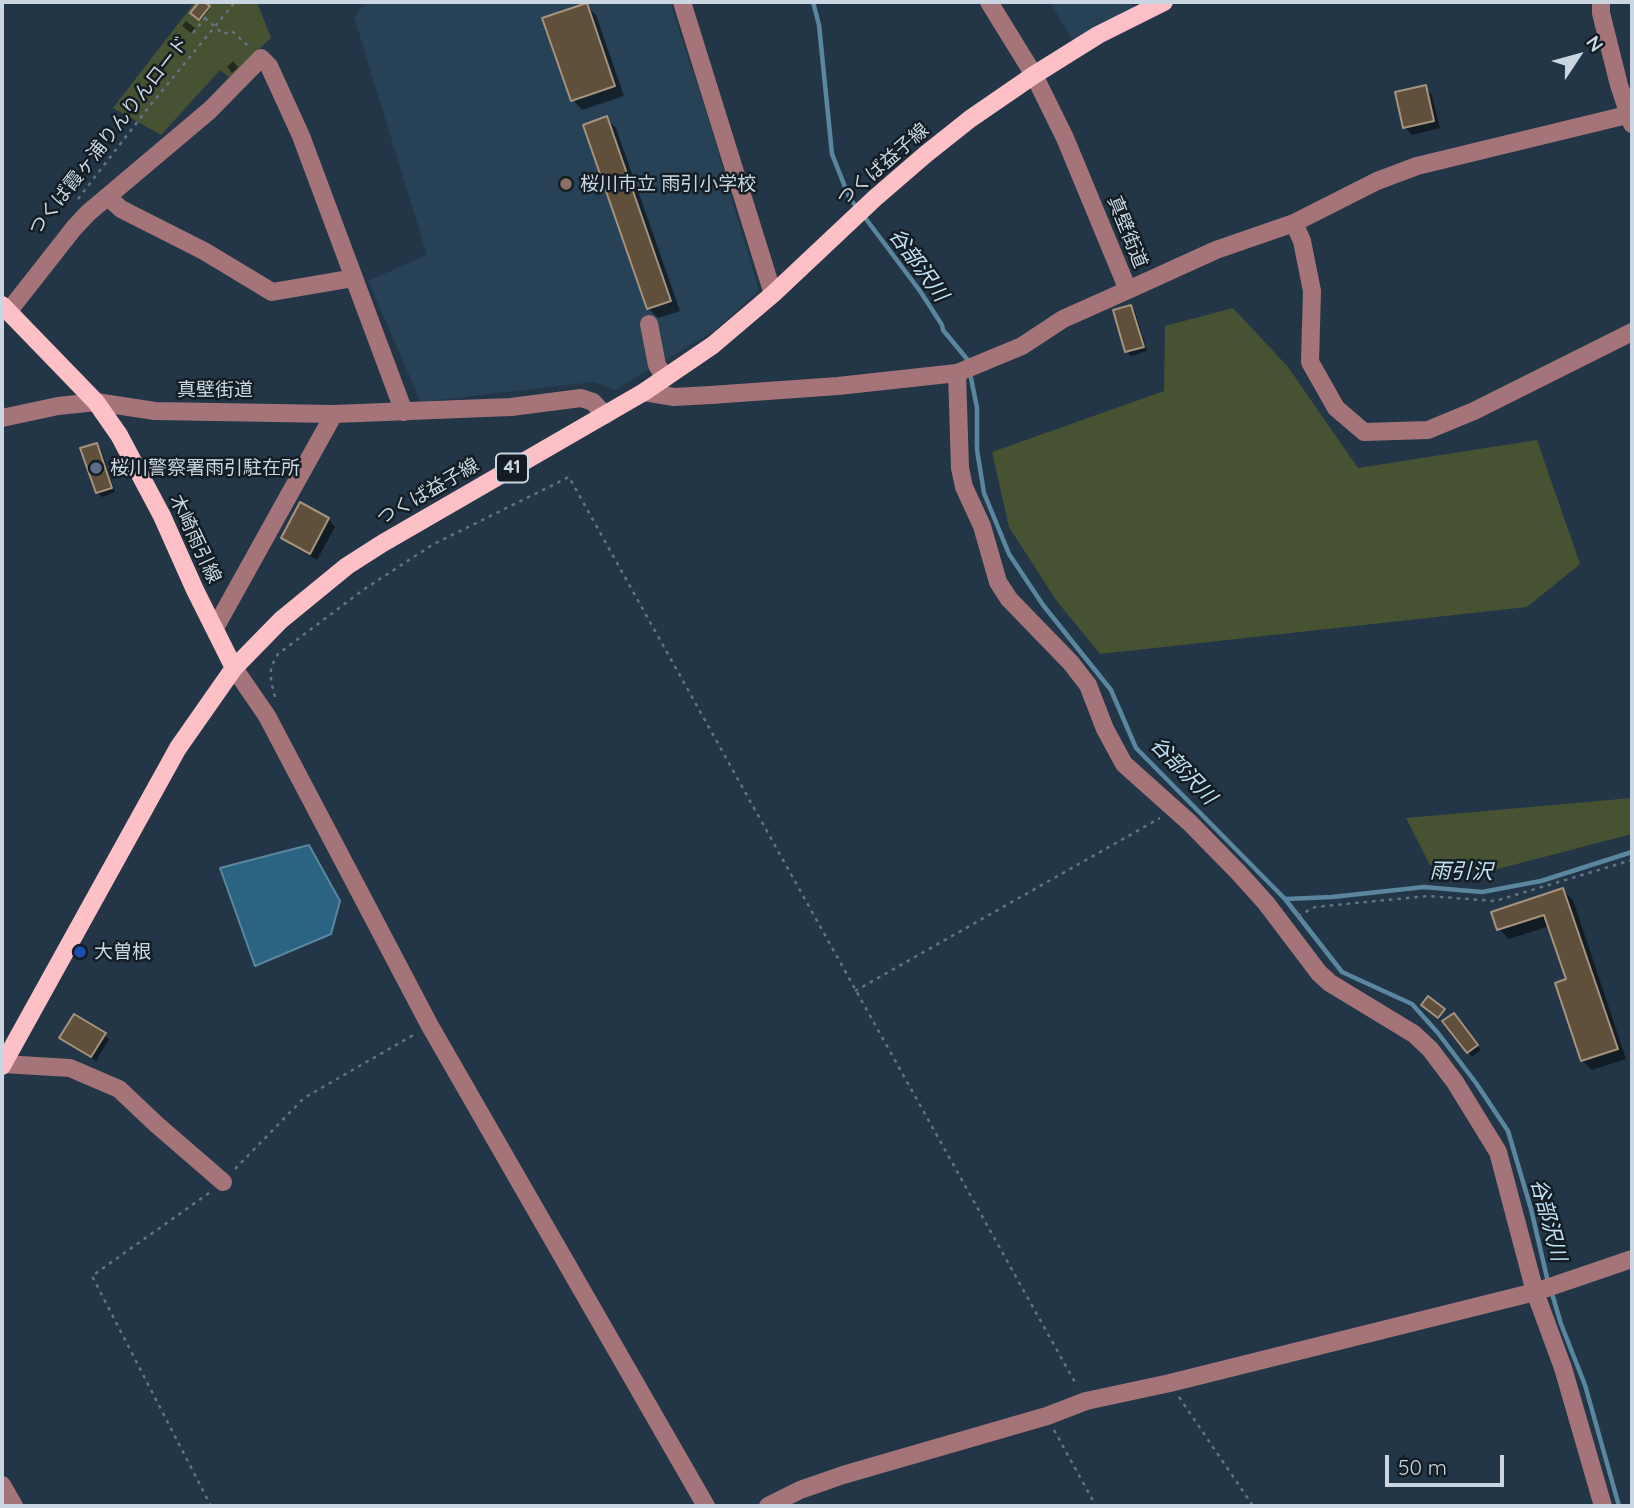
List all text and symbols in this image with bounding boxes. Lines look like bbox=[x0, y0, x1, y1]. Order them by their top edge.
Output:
north arrow bbox=[1543, 21, 1613, 91]
text: N bbox=[1581, 31, 1609, 56]
street label: つくば霞ヶ浦りんりんロード bbox=[24, 32, 194, 240]
street label: つくば益子線 bbox=[833, 119, 933, 211]
place label: 桜川市立 雨引小学校 bbox=[580, 173, 756, 195]
marker: 桜川市立 雨引小学校 bbox=[558, 176, 574, 192]
street label: 真壁街道 bbox=[1102, 192, 1152, 272]
water label: 谷部沢川 bbox=[883, 224, 953, 306]
street label: 真壁街道 bbox=[177, 379, 253, 401]
street label: つくば益子線 bbox=[373, 454, 483, 530]
road number: 41 bbox=[496, 454, 528, 482]
place label: 桜川警察署雨引駐在所 bbox=[110, 457, 300, 479]
marker: 桜川警察署雨引駐在所 bbox=[88, 460, 104, 476]
street label: 木崎雨引線 bbox=[165, 491, 225, 587]
water label: 谷部沢川 bbox=[1145, 732, 1221, 810]
water label: 雨引沢 bbox=[1429, 859, 1493, 885]
place label: 大曽根 bbox=[94, 941, 151, 963]
marker: 大曽根 bbox=[72, 944, 88, 960]
water label: 谷部沢川 bbox=[1525, 1176, 1571, 1264]
scale bar bbox=[1389, 1442, 1508, 1486]
text: 50 m bbox=[1398, 1454, 1447, 1480]

